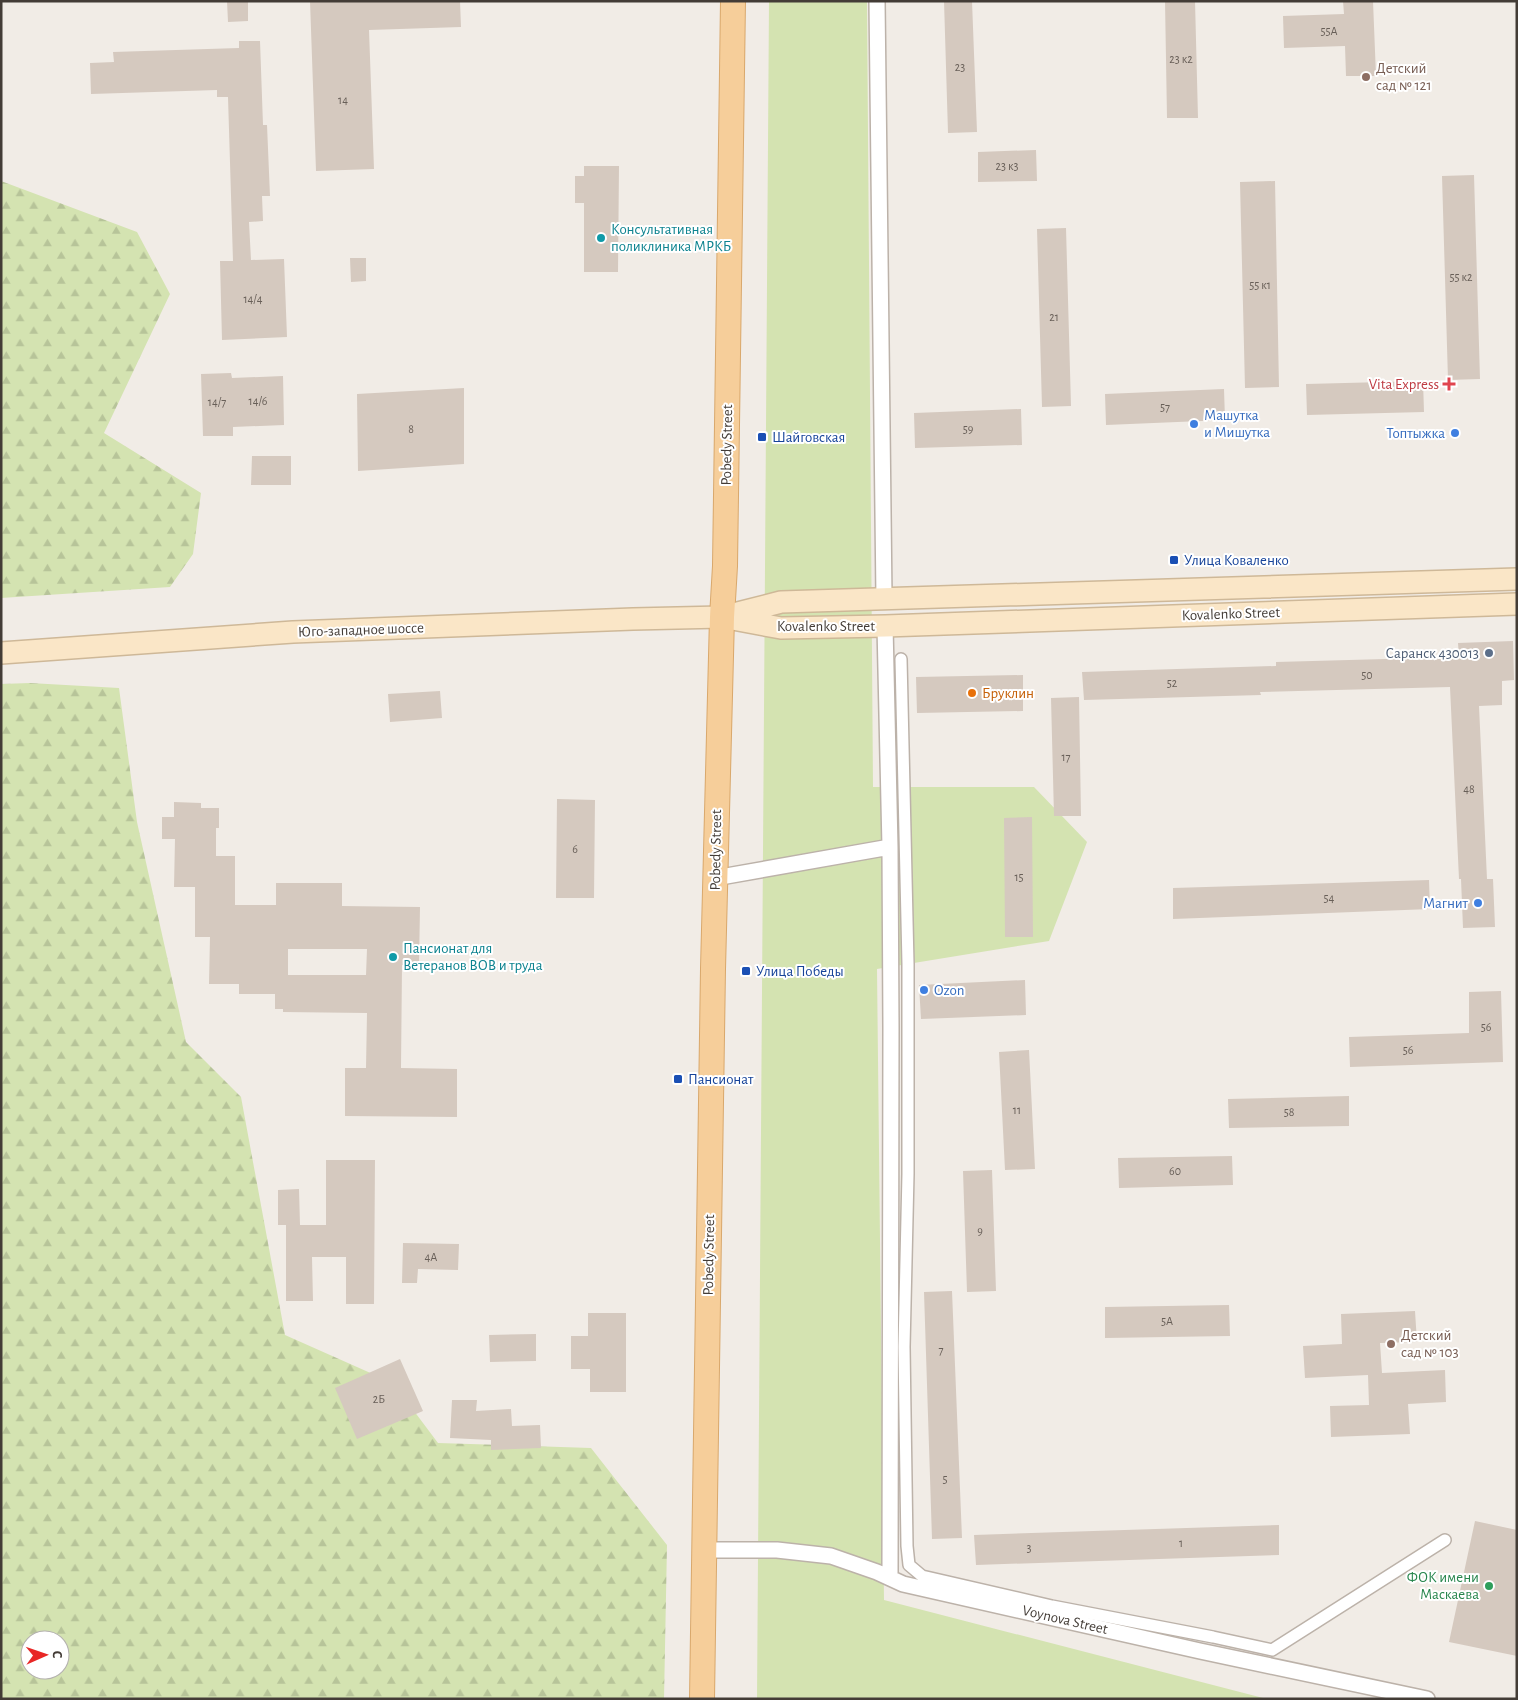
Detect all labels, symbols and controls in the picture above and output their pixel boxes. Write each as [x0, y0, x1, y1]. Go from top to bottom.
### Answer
house number: 55А [1320, 25, 1338, 37]
house number: 23 к2 [1169, 53, 1193, 65]
house number: 23 [955, 61, 965, 73]
place label: Детский сад № 121 [1376, 61, 1432, 93]
marker: Детский сад № 121 [1360, 71, 1372, 83]
house number: 14 [338, 94, 348, 106]
house number: 23 к3 [996, 160, 1018, 172]
place label: Консультативная поликлиника МРКБ [611, 222, 731, 254]
marker: Консультативная поликлиника МРКБ [595, 232, 607, 244]
house number: 55 к2 [1450, 271, 1473, 283]
house number: 55 к1 [1249, 279, 1271, 291]
house number: 14/4 [243, 293, 263, 305]
house number: 21 [1049, 311, 1059, 323]
place label: Vita Express [1369, 377, 1439, 392]
marker: Vita Express [1443, 378, 1455, 390]
house number: 14/6 [249, 395, 268, 407]
house number: 14/7 [208, 396, 226, 408]
house number: 57 [1160, 401, 1170, 413]
street label: Pobedy Street [719, 404, 735, 486]
place label: Машутка и Мишутка [1204, 408, 1270, 440]
marker: Машутка и Мишутка [1188, 418, 1200, 430]
house number: 8 [408, 423, 414, 435]
house number: 59 [963, 423, 974, 435]
place label: Топтыжка [1386, 426, 1445, 441]
marker: Топтыжка [1449, 427, 1461, 439]
place label: Шайговская [772, 430, 845, 445]
marker: Шайговская [756, 431, 768, 443]
place label: Улица Коваленко [1184, 553, 1289, 568]
marker: Улица Коваленко [1168, 554, 1180, 566]
street label: Kovalenko Street [1182, 605, 1281, 623]
street label: Kovalenko Street [777, 619, 875, 634]
street label: Юго-западное шоссе [298, 620, 424, 640]
place label: Саранск 430013 [1386, 646, 1479, 661]
marker: Саранск 430013 [1483, 647, 1495, 659]
house number: 50 [1361, 669, 1373, 681]
house number: 52 [1167, 677, 1178, 689]
place label: Бруклин [982, 686, 1034, 701]
marker: Бруклин [966, 687, 978, 699]
house number: 17 [1061, 751, 1071, 763]
house number: 48 [1463, 783, 1475, 795]
street label: Pobedy Street [708, 809, 724, 891]
house number: 6 [572, 843, 578, 855]
house number: 15 [1014, 871, 1024, 883]
house number: 54 [1324, 892, 1335, 904]
place label: Магнит [1423, 896, 1469, 911]
marker: Магнит [1472, 897, 1484, 909]
place label: Пансионат для Ветеранов ВОВ и труда [403, 941, 543, 973]
marker: Пансионат для Ветеранов ВОВ и труда [387, 951, 399, 963]
place label: Улица Победы [756, 964, 844, 979]
marker: Улица Победы [740, 965, 752, 977]
place label: Ozon [934, 983, 964, 998]
marker: Ozon [918, 984, 930, 996]
house number: 56 [1481, 1021, 1492, 1033]
house number: 56 [1403, 1044, 1414, 1056]
place label: Пансионат [688, 1072, 754, 1087]
marker: Пансионат [672, 1073, 684, 1085]
house number: 11 [1013, 1104, 1021, 1116]
house number: 58 [1284, 1106, 1295, 1118]
house number: 60 [1169, 1165, 1181, 1177]
street label: Pobedy Street [701, 1214, 717, 1296]
house number: 9 [977, 1225, 983, 1237]
house number: 4А [425, 1251, 437, 1263]
house number: 5А [1161, 1315, 1173, 1327]
place label: Детский сад № 103 [1401, 1328, 1459, 1360]
marker: Детский сад № 103 [1385, 1338, 1397, 1350]
house number: 7 [938, 1344, 944, 1356]
house number: 2Б [373, 1393, 385, 1405]
house number: 5 [942, 1473, 948, 1485]
house number: 1 [1179, 1537, 1183, 1549]
house number: 3 [1027, 1542, 1032, 1554]
place label: ФОК имени Маскаева [1407, 1570, 1479, 1602]
marker: ФОК имени Маскаева [1483, 1580, 1495, 1592]
street label: Voynova Street [1021, 1603, 1109, 1637]
north arrow [20, 1630, 70, 1680]
text: С [50, 1650, 64, 1659]

